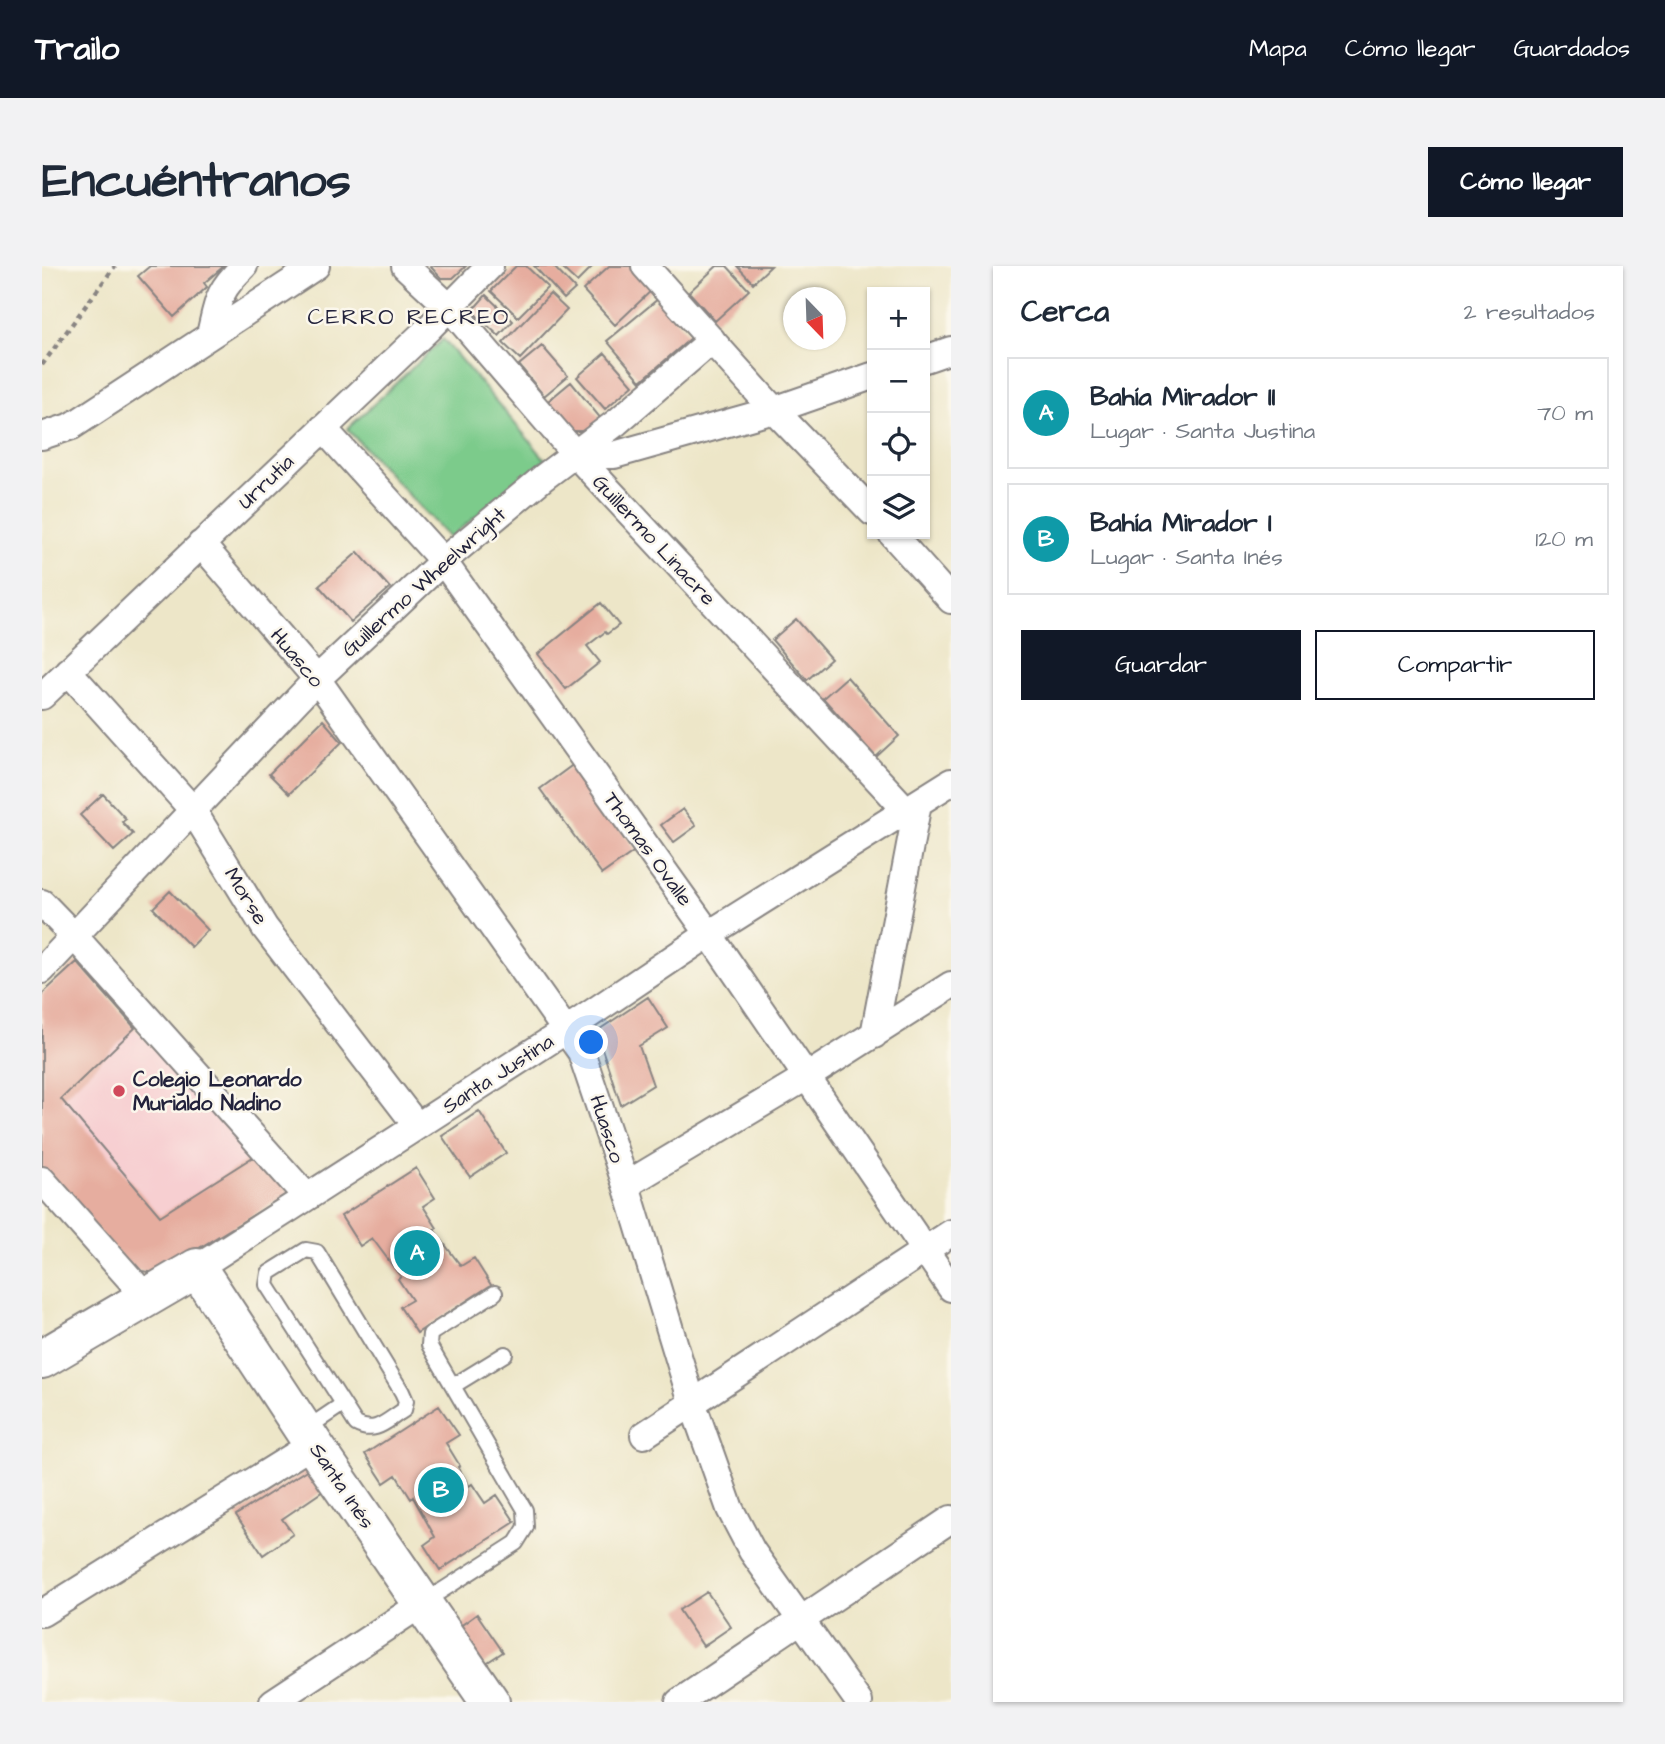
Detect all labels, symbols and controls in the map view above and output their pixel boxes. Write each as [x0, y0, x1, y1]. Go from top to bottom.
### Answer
text: Trailo [35, 26, 119, 72]
text: Mapa [1249, 32, 1307, 66]
text: Cómo llegar [1345, 32, 1475, 66]
text: Guardados [1513, 32, 1630, 66]
button: Cómo llegar [1428, 147, 1623, 217]
text: Encuéntranos [42, 148, 351, 216]
north arrow [783, 287, 846, 350]
map controls [867, 287, 930, 539]
button: + [867, 287, 930, 350]
text: Cerca [1021, 291, 1109, 333]
text: 2 resultados [1463, 296, 1595, 328]
district label: CERRO RECREO [307, 301, 511, 333]
button: − [867, 350, 930, 413]
text: Bahía Mirador II [1090, 379, 1276, 415]
text: A [1039, 397, 1053, 429]
text: 70 m [1537, 397, 1593, 429]
button: locate [867, 413, 930, 476]
text: Lugar · Santa Justina [1090, 415, 1315, 447]
street label: Urrutia [231, 448, 301, 516]
street label: Guillermo Linacre [586, 468, 722, 612]
button: layers [867, 476, 930, 539]
street label: Guillermo Wheelwright [335, 500, 514, 665]
text: Bahía Mirador I [1090, 505, 1272, 541]
text: B [1038, 523, 1054, 555]
text: 120 m [1535, 523, 1593, 555]
text: Lugar · Santa Inés [1090, 541, 1283, 573]
street label: Huasco [263, 622, 331, 694]
button: Guardar [1021, 630, 1301, 700]
button: Compartir [1315, 630, 1595, 700]
street label: Thomas Ovalle [597, 786, 699, 912]
street label: Morse [217, 862, 275, 930]
your location [574, 1025, 608, 1059]
street label: Santa Justina [437, 1027, 560, 1121]
place label: Colegio Leonardo Murialdo Nadino [133, 1065, 302, 1118]
marker: Colegio Leonardo Murialdo Nadino [111, 1083, 127, 1099]
street label: Huasco [582, 1091, 632, 1167]
pin: A [394, 1227, 440, 1279]
street label: Santa Inés [303, 1437, 381, 1535]
pin: B [418, 1464, 464, 1516]

